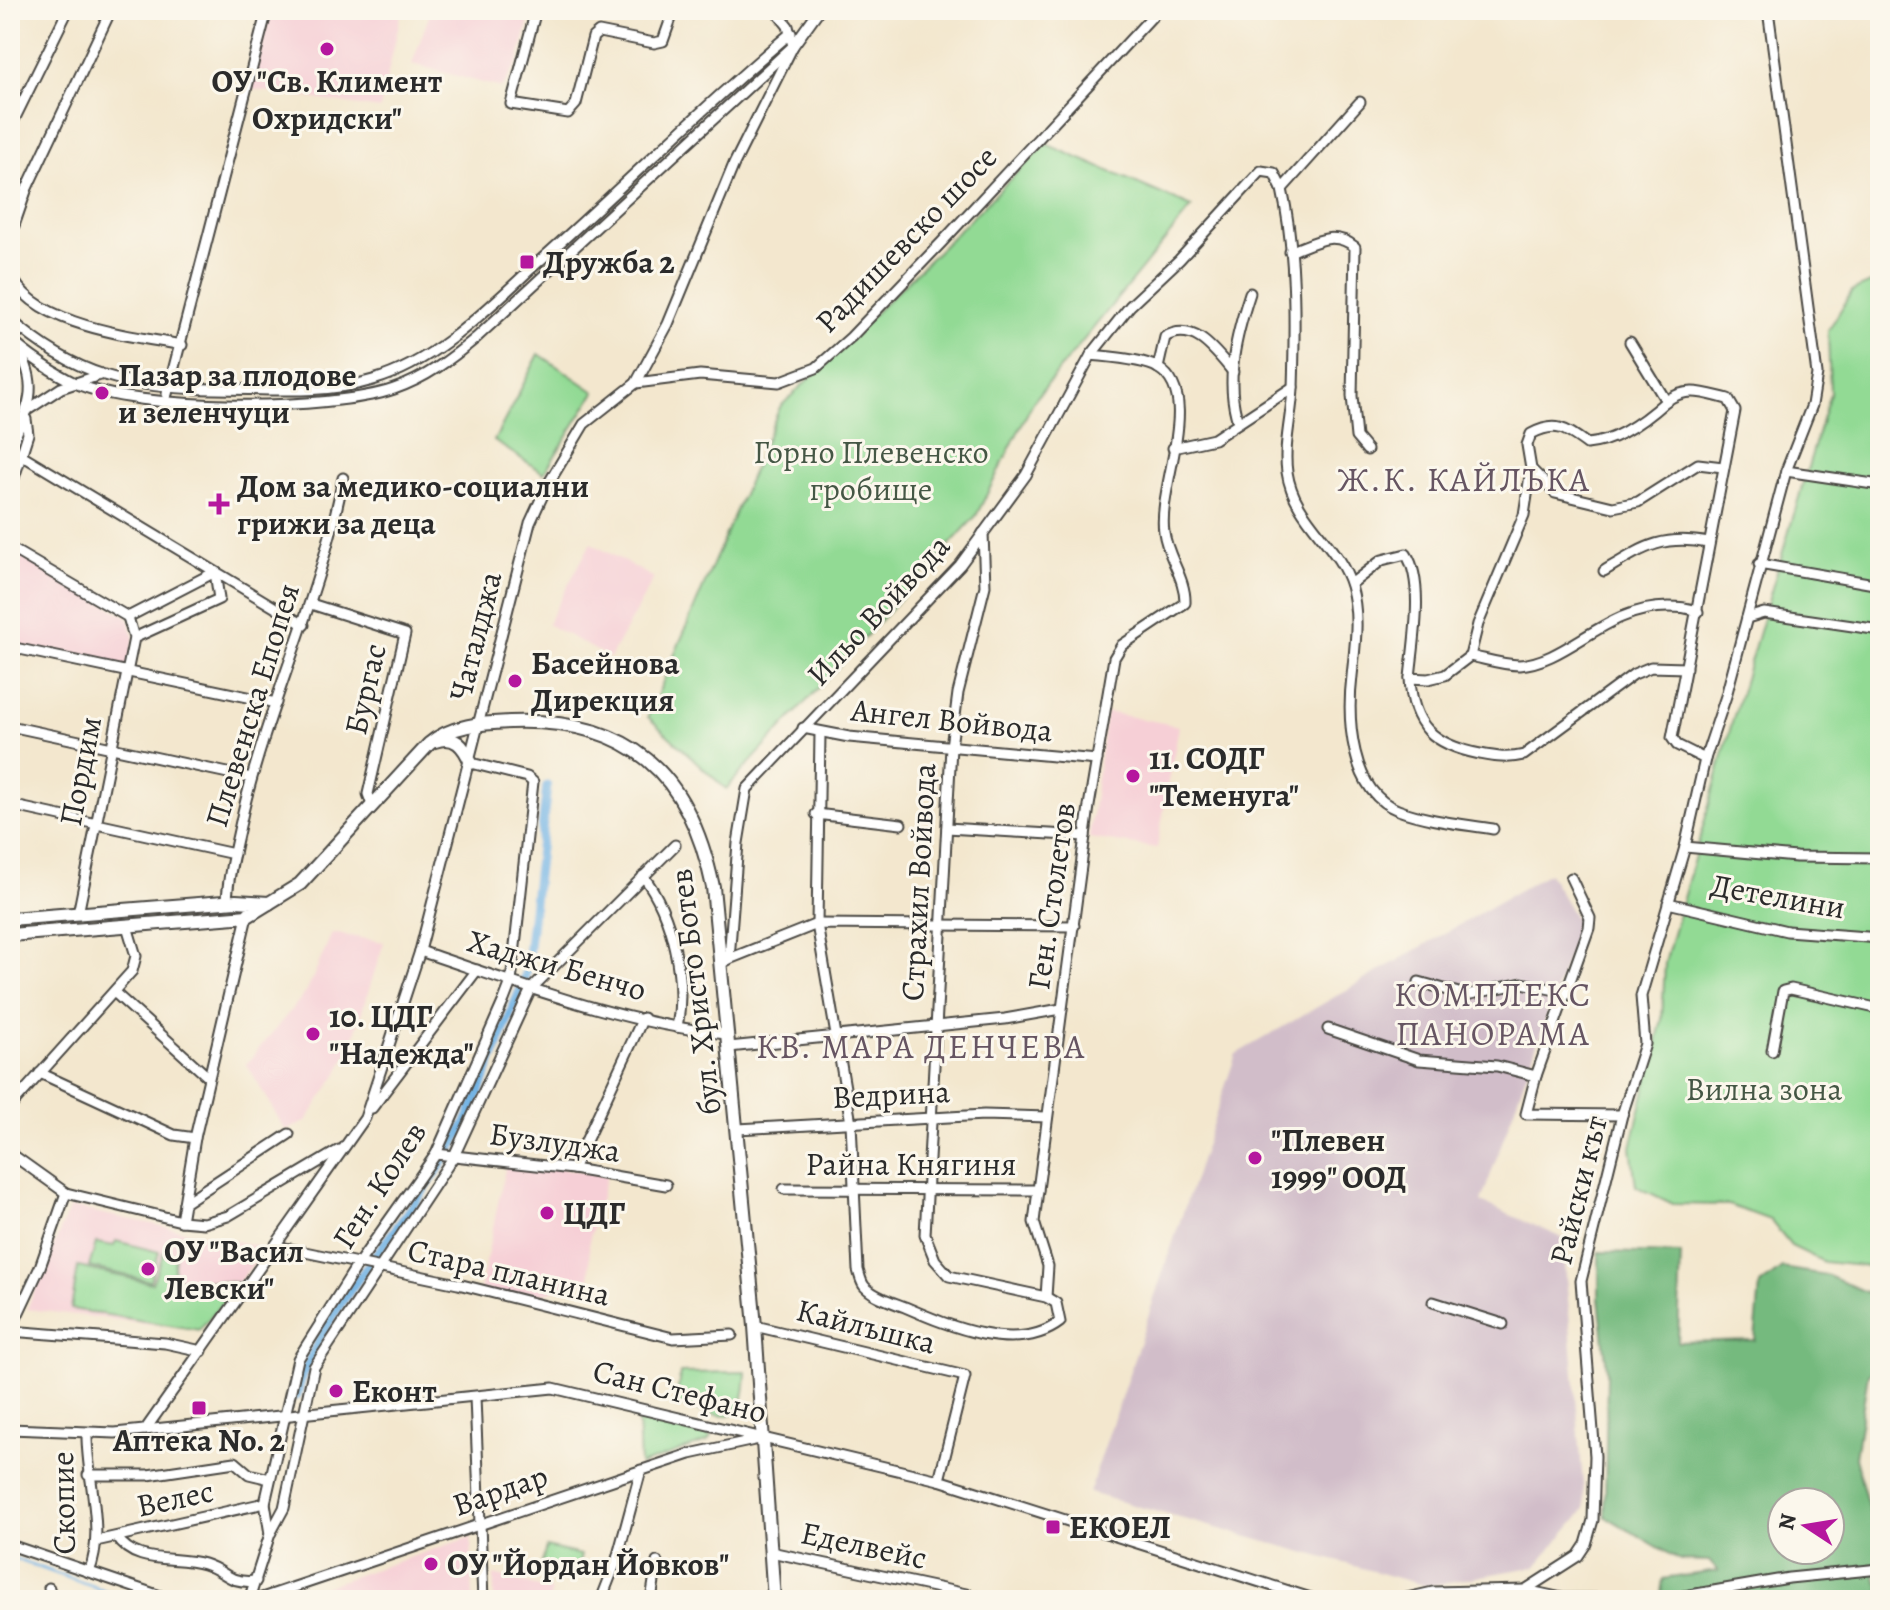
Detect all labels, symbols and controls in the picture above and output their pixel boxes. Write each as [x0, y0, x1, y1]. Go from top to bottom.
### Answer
marker: ОУ "Св. Климент Охридски" [318, 40, 336, 58]
place label: ОУ "Св. Климент Охридски" [212, 59, 443, 140]
street label: Радишевско шосе [805, 136, 1007, 342]
place label: Дружба 2 [543, 240, 675, 284]
marker: Дружба 2 [518, 253, 536, 271]
place label: Пазар за плодове и зеленчуци [118, 353, 357, 434]
marker: Пазар за плодове и зеленчуци [93, 384, 111, 402]
park label: Горно Плевенско гробище [753, 430, 989, 511]
district label: Ж.К. КАЙЛЪКА [1337, 456, 1591, 503]
place label: Дом за медико-социални грижи за деца [237, 464, 589, 545]
marker: Дом за медико-социални грижи за деца [208, 493, 230, 515]
street label: Ильо Войвода [796, 525, 960, 695]
street label: Чаталджа [438, 566, 512, 705]
street label: Плевенска Епопея [194, 578, 310, 832]
street label: Бургас [333, 639, 397, 739]
place label: Басейнова Дирекция [531, 641, 680, 722]
marker: Басейнова Дирекция [506, 672, 524, 690]
street label: Ангел Войвода [848, 687, 1055, 752]
street label: Пордим [48, 712, 112, 830]
place label: 11. СОДГ "Теменуга" [1149, 736, 1299, 817]
street label: Страхил Войвода [890, 762, 946, 1002]
marker: 11. СОДГ "Теменуга" [1124, 767, 1142, 785]
street label: Ген. Столетов [1016, 799, 1086, 993]
street label: Детелини [1707, 863, 1849, 929]
street label: бул. Христо Ботев [658, 866, 732, 1118]
street label: Хаджи Бенчо [462, 918, 652, 1012]
district label: КОМПЛЕКС ПАНОРАМА [1394, 971, 1592, 1057]
place label: 10. ЦДГ "Надежда" [329, 994, 474, 1075]
district label: КВ. МАРА ДЕНЧЕВА [756, 1023, 1086, 1070]
marker: 10. ЦДГ "Надежда" [304, 1025, 322, 1043]
park label: Вилна зона [1686, 1067, 1842, 1111]
street label: Ведрина [831, 1069, 951, 1119]
street label: Бузлуджа [487, 1111, 623, 1173]
street label: Райски кът [1538, 1111, 1618, 1269]
street label: Ген. Колев [321, 1113, 437, 1257]
place label: "Плевен 1999" ООД [1271, 1118, 1406, 1199]
street label: Райна Княгиня [806, 1142, 1016, 1186]
marker: "Плевен 1999" ООД [1246, 1149, 1264, 1167]
place label: ЦДГ [563, 1191, 625, 1235]
marker: ЦДГ [538, 1204, 556, 1222]
street label: Стара планина [403, 1227, 615, 1317]
place label: ОУ "Васил Левски" [164, 1229, 304, 1310]
marker: ОУ "Васил Левски" [139, 1260, 157, 1278]
street label: Кайлъшка [792, 1287, 941, 1365]
street label: Сан Стефано [589, 1348, 771, 1434]
place label: Еконт [352, 1369, 437, 1413]
marker: Еконт [327, 1382, 345, 1400]
marker: Аптека No. 2 [190, 1399, 208, 1417]
place label: Аптека No. 2 [112, 1418, 285, 1462]
street label: Скопие [40, 1451, 86, 1555]
street label: Вардар [447, 1453, 553, 1527]
street label: Велес [132, 1468, 218, 1528]
north arrow [1766, 1486, 1846, 1566]
place label: ЕКОЕЛ [1069, 1505, 1171, 1549]
street label: Еделвейс [797, 1510, 931, 1580]
text: N [1771, 1511, 1804, 1533]
marker: ЕКОЕЛ [1044, 1518, 1062, 1536]
place label: ОУ "Йордан Йовков" [447, 1542, 729, 1586]
marker: ОУ "Йордан Йовков" [422, 1555, 440, 1573]

